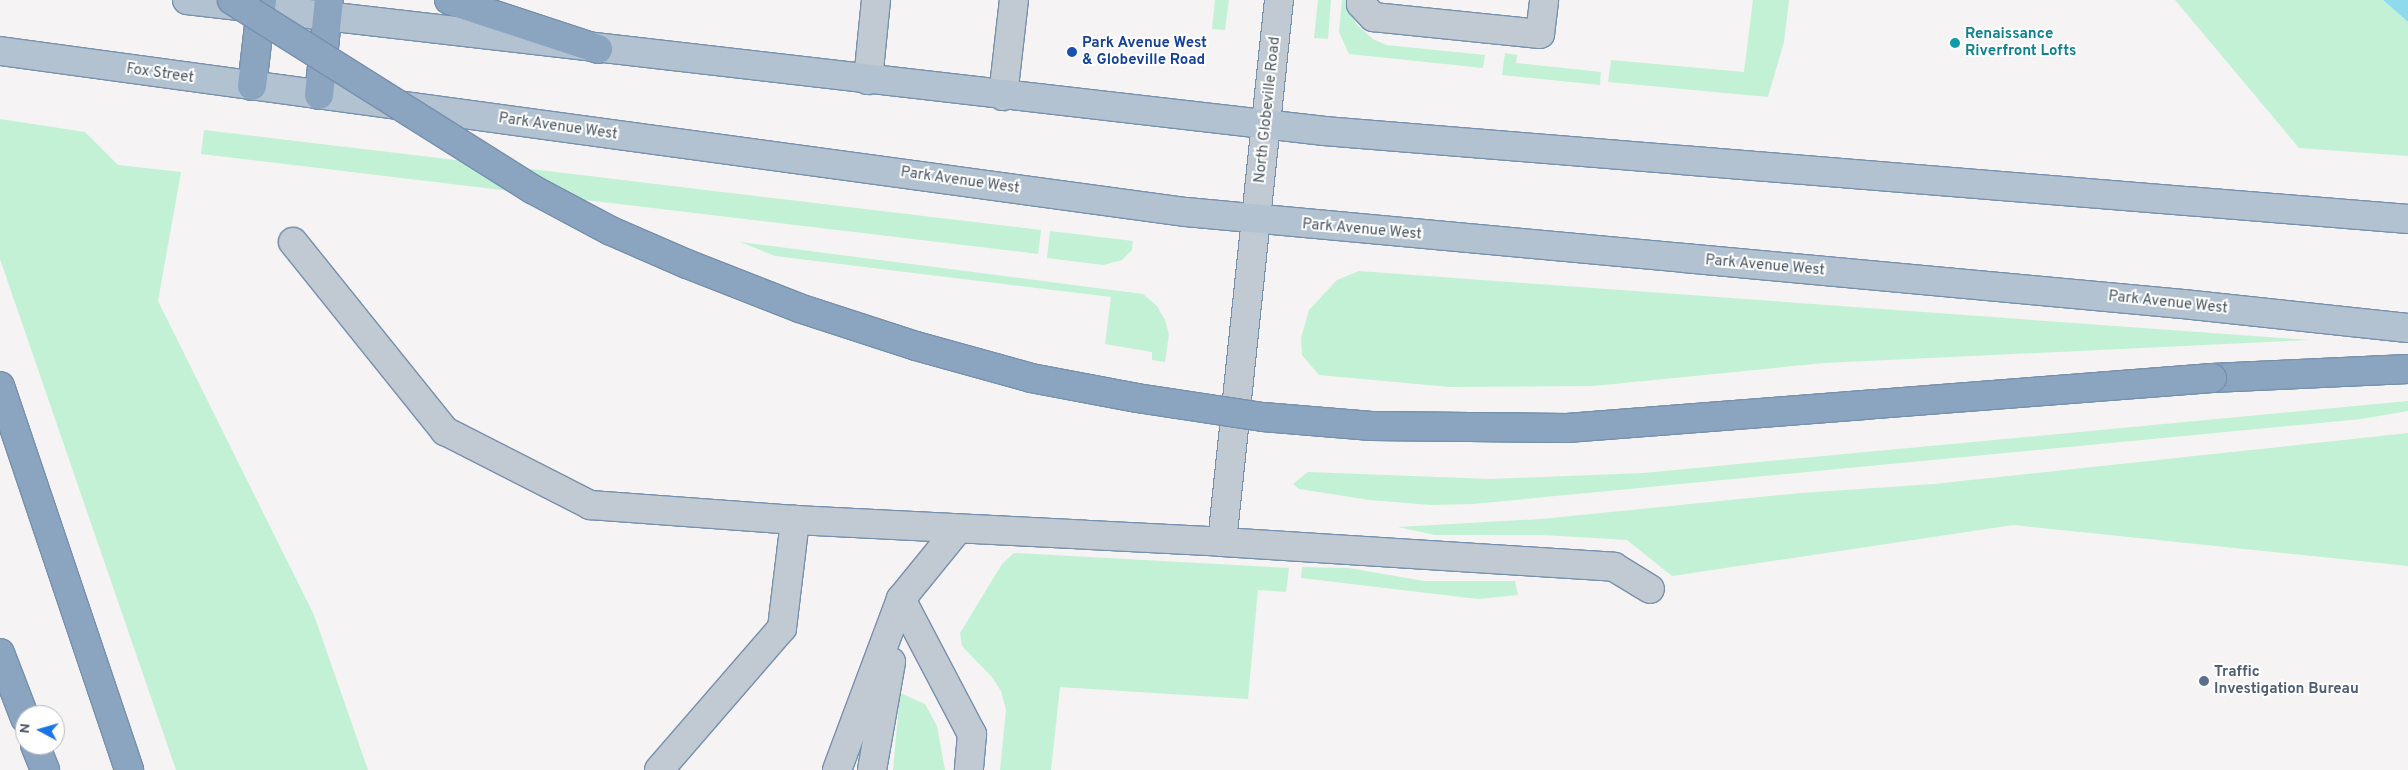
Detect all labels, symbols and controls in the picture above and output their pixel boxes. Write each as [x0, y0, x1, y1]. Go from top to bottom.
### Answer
place label: Renaissance Riverfront Lofts [1965, 25, 2076, 60]
place label: Park Avenue West & Globeville Road [1082, 34, 1208, 69]
street label: North Globeville Road [1251, 36, 1285, 184]
marker: Renaissance Riverfront Lofts [1949, 37, 1961, 49]
marker: Park Avenue West & Globeville Road [1066, 46, 1078, 58]
street label: Fox Street [125, 60, 195, 88]
street label: Park Avenue West [497, 110, 619, 144]
street label: Park Avenue West [899, 164, 1021, 198]
street label: Park Avenue West [1301, 216, 1423, 244]
street label: Park Avenue West [1704, 252, 1826, 280]
street label: Park Avenue West [2107, 288, 2229, 318]
place label: Traffic Investigation Bureau [2214, 663, 2359, 698]
marker: Traffic Investigation Bureau [2198, 675, 2210, 687]
north arrow [15, 705, 65, 755]
text: N [17, 723, 35, 734]

